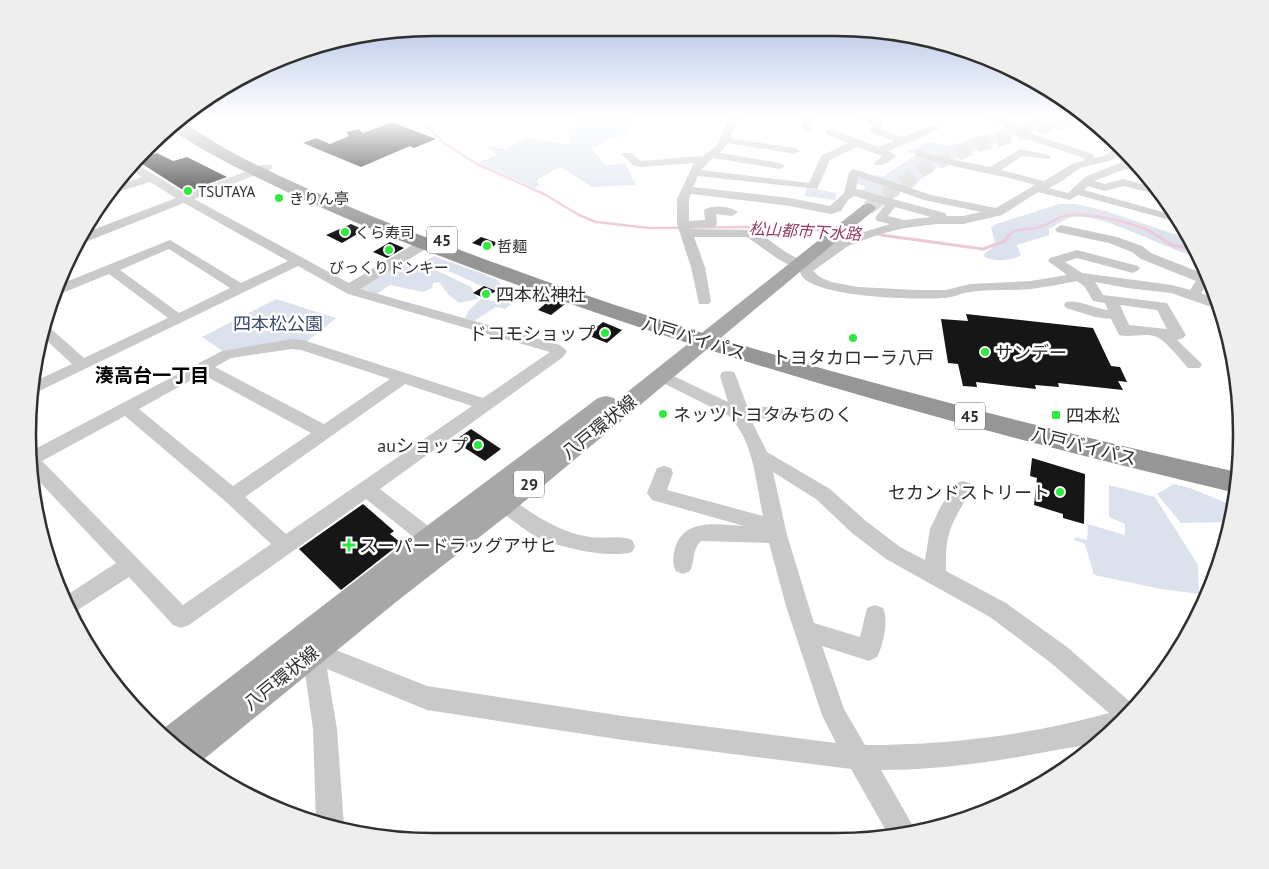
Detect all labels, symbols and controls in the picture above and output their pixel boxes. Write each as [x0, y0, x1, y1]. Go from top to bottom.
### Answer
place label: TSUTAYA [198, 182, 255, 201]
marker: TSUTAYA [182, 185, 194, 197]
place label: きりん亭 [289, 189, 349, 208]
marker: きりん亭 [273, 192, 285, 204]
water label: 松山都市下水路 [749, 218, 863, 244]
place label: くら寿司 [355, 223, 415, 242]
marker: くら寿司 [339, 226, 351, 238]
road number: 45 [427, 226, 457, 254]
place label: 哲麺 [497, 237, 527, 256]
marker: 哲麺 [481, 240, 493, 252]
marker: びっくりドンキー [383, 244, 395, 256]
place label: びっくりドンキー [329, 258, 449, 277]
place label: 四本松神社 [496, 283, 586, 306]
marker: 四本松神社 [480, 288, 492, 300]
street label: 八戸バイパス [639, 311, 749, 365]
park label: 四本松公園 [233, 312, 323, 335]
place label: ドコモショップ [469, 322, 595, 345]
marker: ドコモショップ [599, 327, 611, 339]
marker: トヨタカローラ八戸 [847, 332, 859, 344]
place label: サンデー [995, 341, 1067, 364]
place label: トヨタカローラ八戸 [772, 346, 934, 369]
marker: サンデー [979, 346, 991, 358]
district label: 湊高台一丁目 [95, 363, 209, 387]
street label: 八戸環状線 [557, 390, 641, 464]
road number: 45 [955, 402, 985, 430]
place label: ネッツトヨタみちのく [673, 403, 853, 426]
place label: 四本松 [1066, 404, 1120, 427]
marker: ネッツトヨタみちのく [657, 408, 669, 420]
marker: 四本松 [1050, 409, 1062, 421]
street label: 八戸バイパス [1029, 422, 1139, 470]
place label: auショップ [377, 434, 468, 457]
marker: auショップ [472, 439, 484, 451]
road number: 29 [514, 470, 544, 498]
place label: セカンドストリート [888, 481, 1050, 504]
marker: セカンドストリート [1054, 486, 1066, 498]
place label: スーパードラッグアサヒ [359, 534, 557, 557]
marker: スーパードラッグアサヒ [343, 539, 355, 551]
street label: 八戸環状線 [239, 641, 323, 715]

